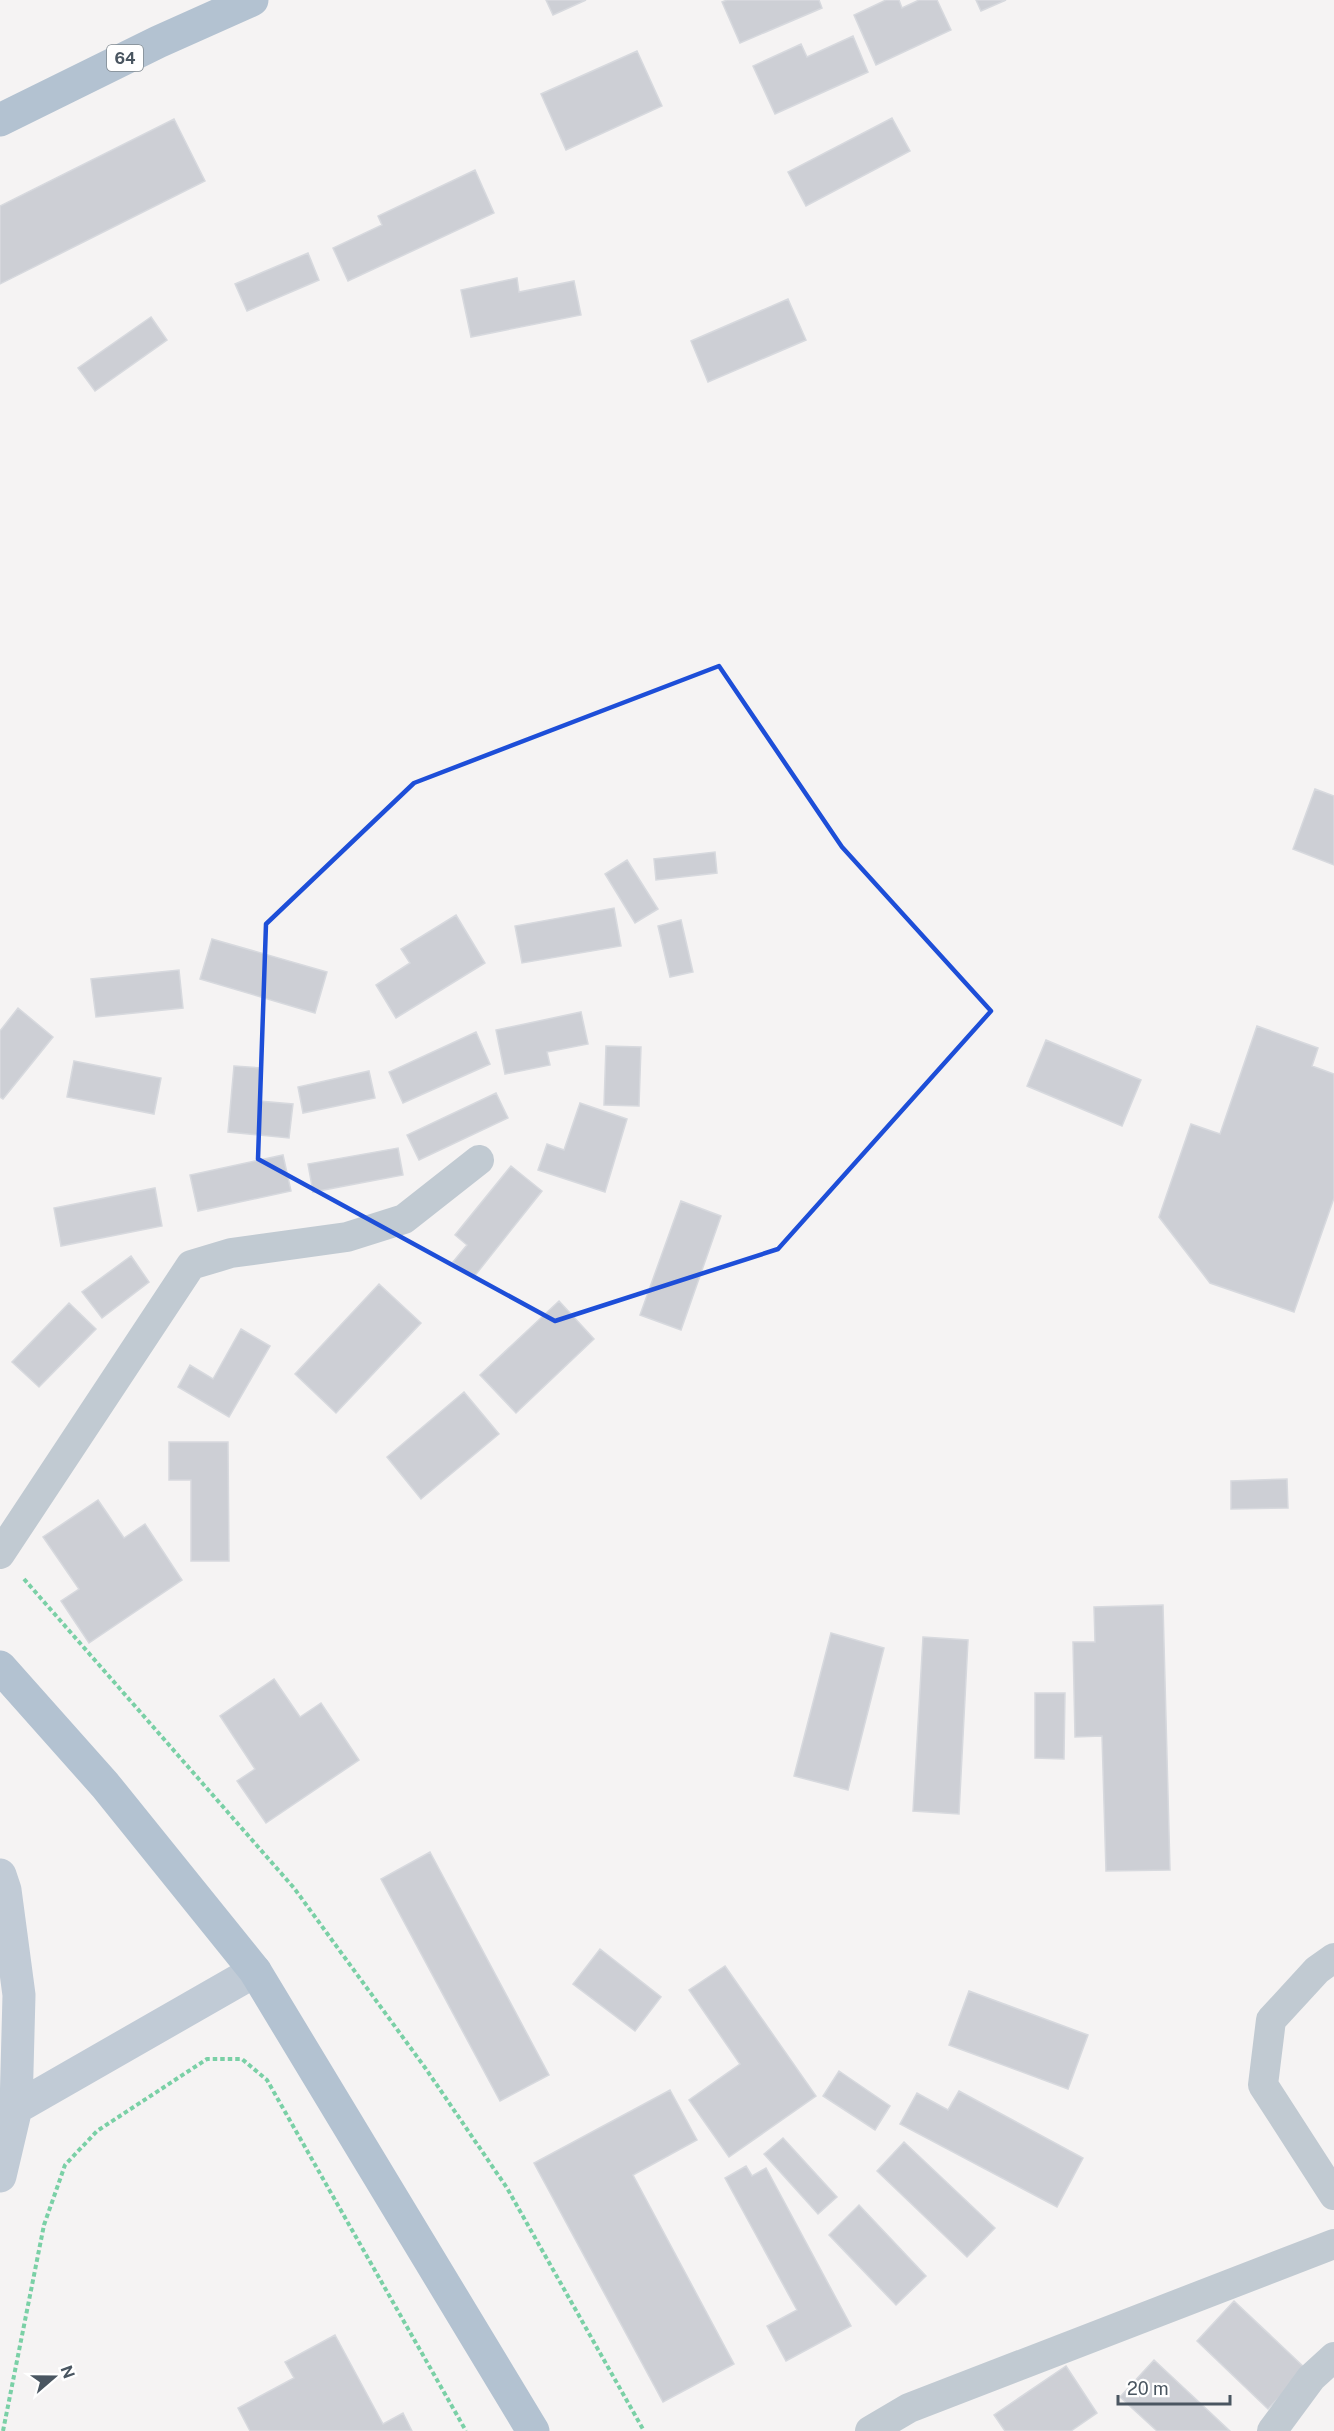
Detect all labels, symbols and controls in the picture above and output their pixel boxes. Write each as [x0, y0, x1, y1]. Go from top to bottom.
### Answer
road number: 64 [107, 45, 143, 71]
north arrow [24, 2347, 84, 2407]
text: N [57, 2363, 79, 2381]
scale bar [1118, 2368, 1230, 2406]
text: 20 m [1127, 2378, 1169, 2399]

